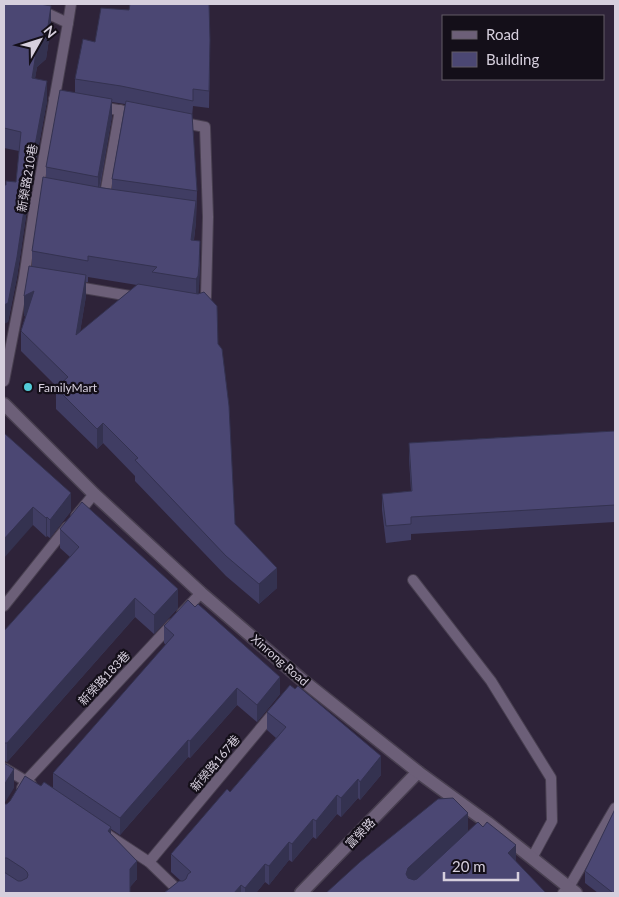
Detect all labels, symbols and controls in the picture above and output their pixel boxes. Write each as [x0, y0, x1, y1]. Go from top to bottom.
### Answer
north arrow [15, 15, 65, 65]
legend [442, 15, 604, 80]
text: N [40, 22, 60, 41]
text: Road [486, 25, 519, 43]
text: Building [486, 50, 539, 68]
street label: 新榮路210巷 [14, 143, 40, 213]
place label: FamilyMart [38, 380, 98, 395]
marker: FamilyMart [22, 381, 34, 393]
street label: Xinrong Road [248, 631, 312, 689]
street label: 新榮路183巷 [75, 648, 133, 708]
street label: 新榮路167巷 [187, 732, 243, 794]
street label: 富榮路 [342, 815, 378, 851]
scale bar [444, 850, 518, 882]
text: 20 m [452, 857, 486, 875]

